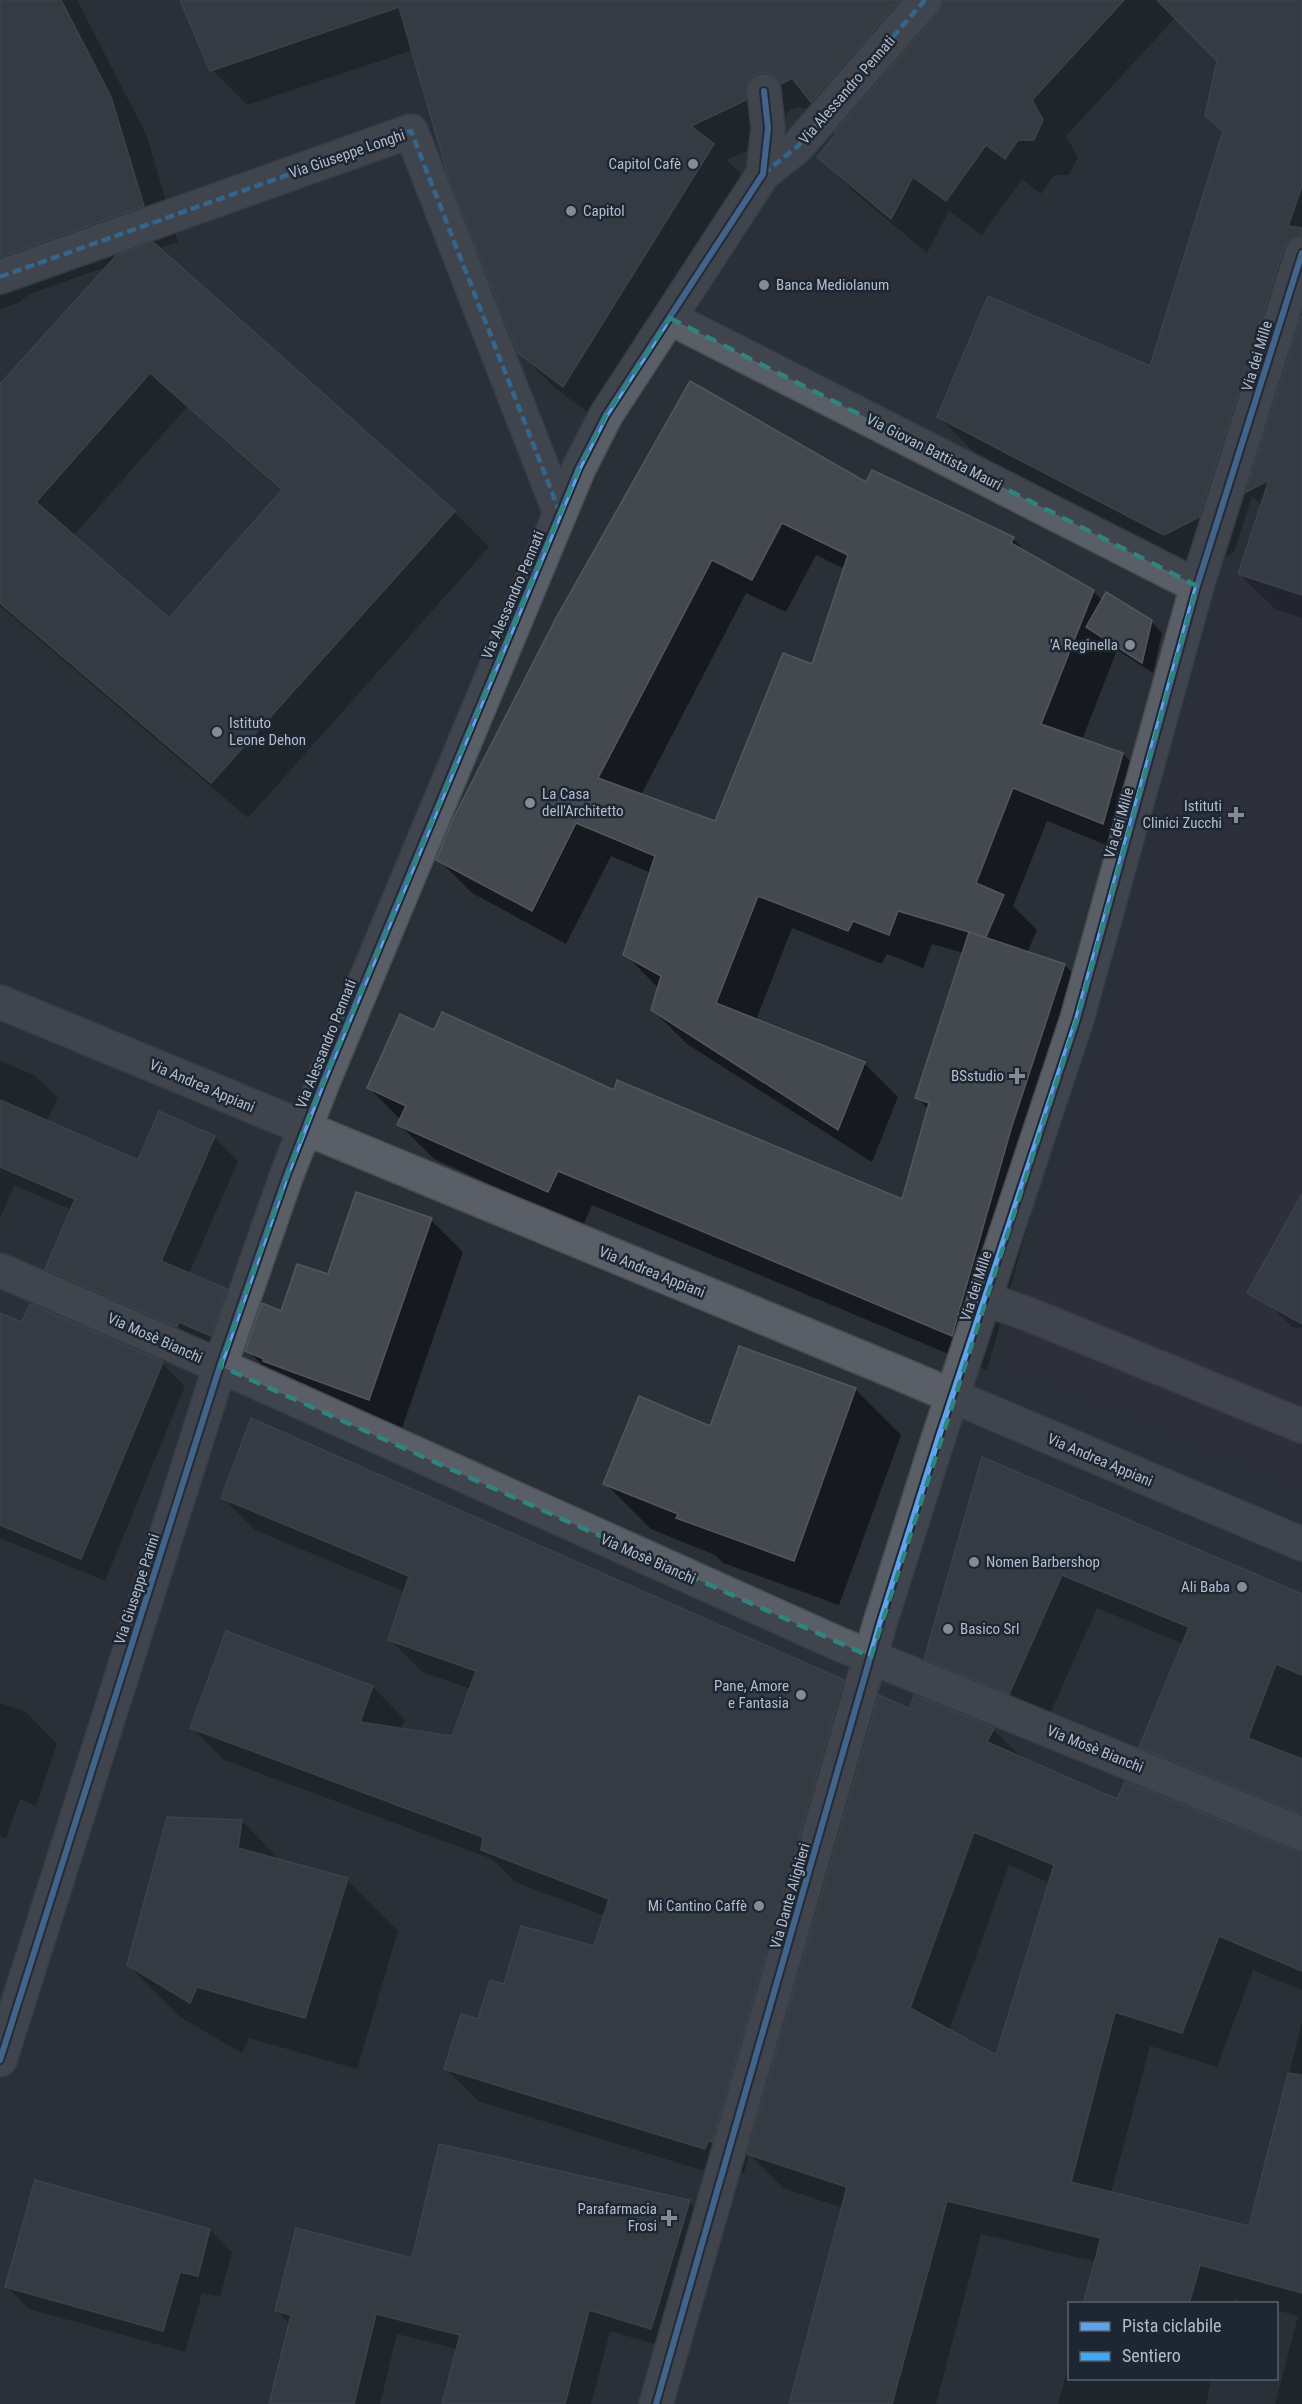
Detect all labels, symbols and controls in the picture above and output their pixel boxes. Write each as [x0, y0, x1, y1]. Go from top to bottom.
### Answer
street label: Via Alessandro Pennati [795, 32, 899, 148]
street label: Via Giuseppe Longhi [287, 126, 407, 182]
place label: Capitol Cafè [608, 155, 681, 173]
marker: Capitol Cafè [686, 157, 700, 171]
place label: Capitol [583, 202, 625, 220]
marker: Capitol [564, 204, 578, 218]
place label: Banca Mediolanum [776, 276, 889, 294]
marker: Banca Mediolanum [757, 278, 771, 292]
street label: Via dei Mille [1238, 319, 1276, 393]
street label: Via Giovan Battista Mauri [863, 410, 1005, 494]
street label: Via Alessandro Pennati [478, 528, 548, 662]
place label: 'A Reginella [1050, 636, 1118, 654]
marker: 'A Reginella [1123, 638, 1137, 652]
place label: Istituto Leone Dehon [229, 714, 306, 749]
marker: Istituto Leone Dehon [210, 725, 224, 739]
place label: La Casa dell'Architetto [542, 785, 624, 820]
street label: Via dei Mille [1100, 786, 1138, 860]
marker: La Casa dell'Architetto [523, 796, 537, 810]
place label: Istituti Clinici Zucchi [1143, 797, 1222, 832]
marker: Istituti Clinici Zucchi [1227, 806, 1245, 824]
street label: Via Alessandro Pennati [292, 977, 360, 1111]
street label: Via Andrea Appiani [147, 1056, 257, 1116]
place label: BSstudio [951, 1067, 1004, 1085]
marker: BSstudio [1008, 1067, 1026, 1085]
street label: Via Andrea Appiani [596, 1243, 708, 1301]
street label: Via dei Mille [956, 1249, 996, 1323]
street label: Via Mosè Bianchi [105, 1309, 205, 1367]
street label: Via Andrea Appiani [1045, 1430, 1155, 1490]
street label: Via Mosè Bianchi [598, 1530, 698, 1588]
street label: Via Giuseppe Parini [111, 1531, 163, 1647]
place label: Nomen Barbershop [986, 1553, 1100, 1571]
marker: Nomen Barbershop [967, 1555, 981, 1569]
place label: Ali Baba [1181, 1578, 1230, 1596]
marker: Ali Baba [1235, 1580, 1249, 1594]
place label: Basico Srl [960, 1620, 1019, 1638]
marker: Basico Srl [941, 1622, 955, 1636]
place label: Pane, Amore e Fantasia [714, 1677, 789, 1712]
marker: Pane, Amore e Fantasia [794, 1688, 808, 1702]
street label: Via Mosè Bianchi [1044, 1721, 1146, 1777]
street label: Via Dante Alighieri [766, 1841, 814, 1951]
place label: Mi Cantino Caffè [648, 1897, 747, 1915]
marker: Mi Cantino Caffè [752, 1899, 766, 1913]
place label: Parafarmacia Frosi [578, 2200, 657, 2235]
marker: Parafarmacia Frosi [662, 2211, 676, 2225]
legend [1068, 2302, 1278, 2380]
text: Pista ciclabile [1122, 2315, 1221, 2336]
text: Sentiero [1122, 2345, 1181, 2366]

